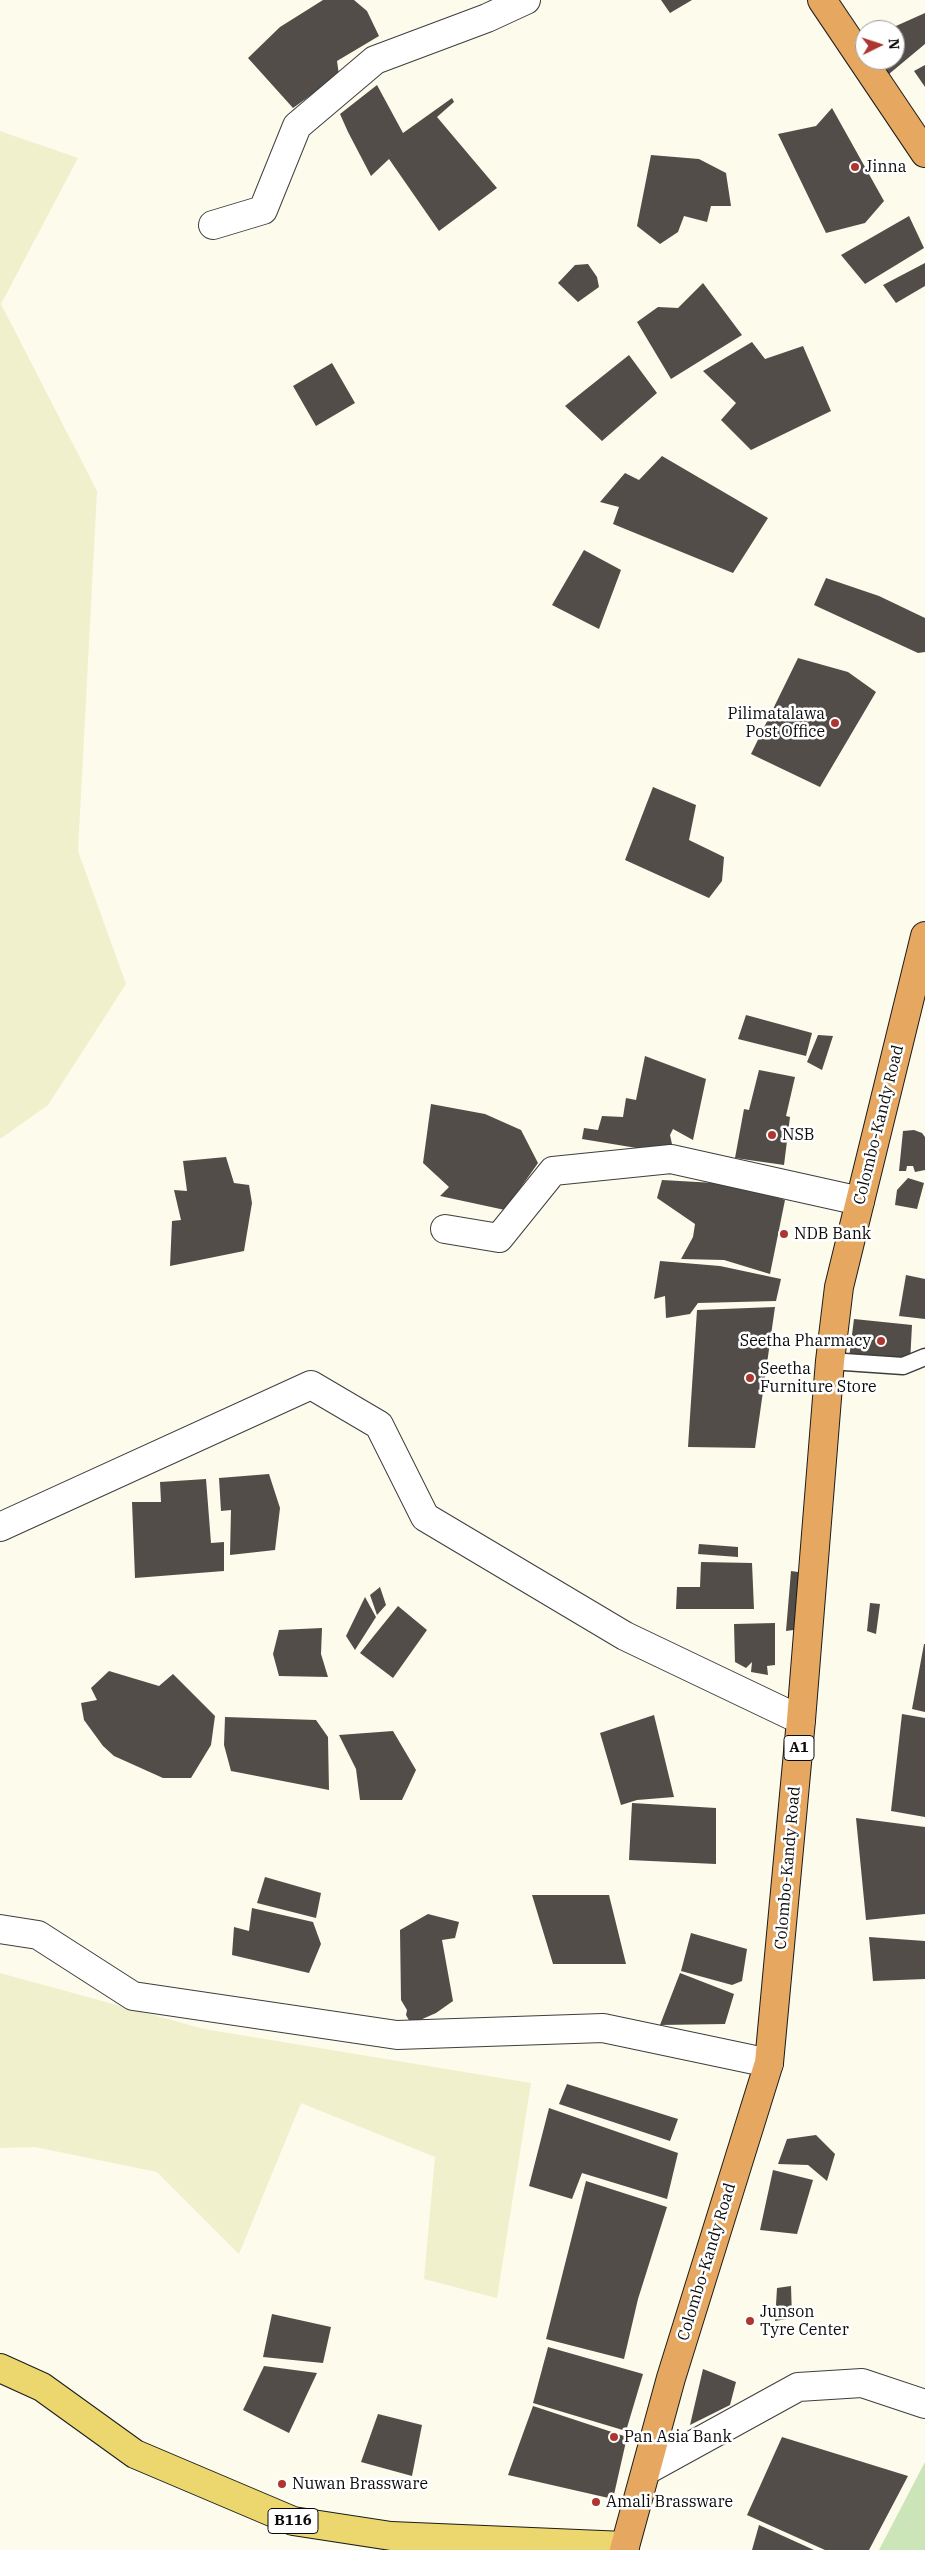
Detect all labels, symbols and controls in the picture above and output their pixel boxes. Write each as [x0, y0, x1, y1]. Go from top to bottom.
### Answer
north arrow [855, 20, 905, 70]
text: N [885, 38, 903, 50]
place label: Jinna [865, 157, 907, 177]
marker: Jinna [849, 161, 861, 173]
place label: Pilimatalawa Post Office [727, 704, 825, 742]
marker: Pilimatalawa Post Office [829, 717, 841, 729]
street label: Colombo-Kandy Road [850, 1043, 908, 1207]
place label: NSB [782, 1125, 815, 1145]
marker: NSB [766, 1129, 778, 1141]
place label: NDB Bank [794, 1224, 871, 1244]
marker: NDB Bank [778, 1228, 790, 1240]
place label: Seetha Pharmacy [740, 1331, 871, 1351]
marker: Seetha Pharmacy [875, 1335, 887, 1347]
place label: Seetha Furniture Store [760, 1359, 877, 1397]
marker: Seetha Furniture Store [744, 1372, 756, 1384]
road number: A1 [784, 1736, 814, 1760]
street label: Colombo-Kandy Road [771, 1786, 805, 1950]
street label: Colombo-Kandy Road [674, 2181, 740, 2343]
place label: Junson Tyre Center [760, 2302, 849, 2340]
marker: Junson Tyre Center [744, 2315, 756, 2327]
place label: Pan Asia Bank [624, 2427, 732, 2447]
marker: Pan Asia Bank [608, 2431, 620, 2443]
place label: Nuwan Brassware [292, 2474, 428, 2494]
marker: Nuwan Brassware [276, 2478, 288, 2490]
place label: Amali Brassware [606, 2492, 733, 2512]
marker: Amali Brassware [590, 2496, 602, 2508]
road number: B116 [268, 2508, 318, 2534]

